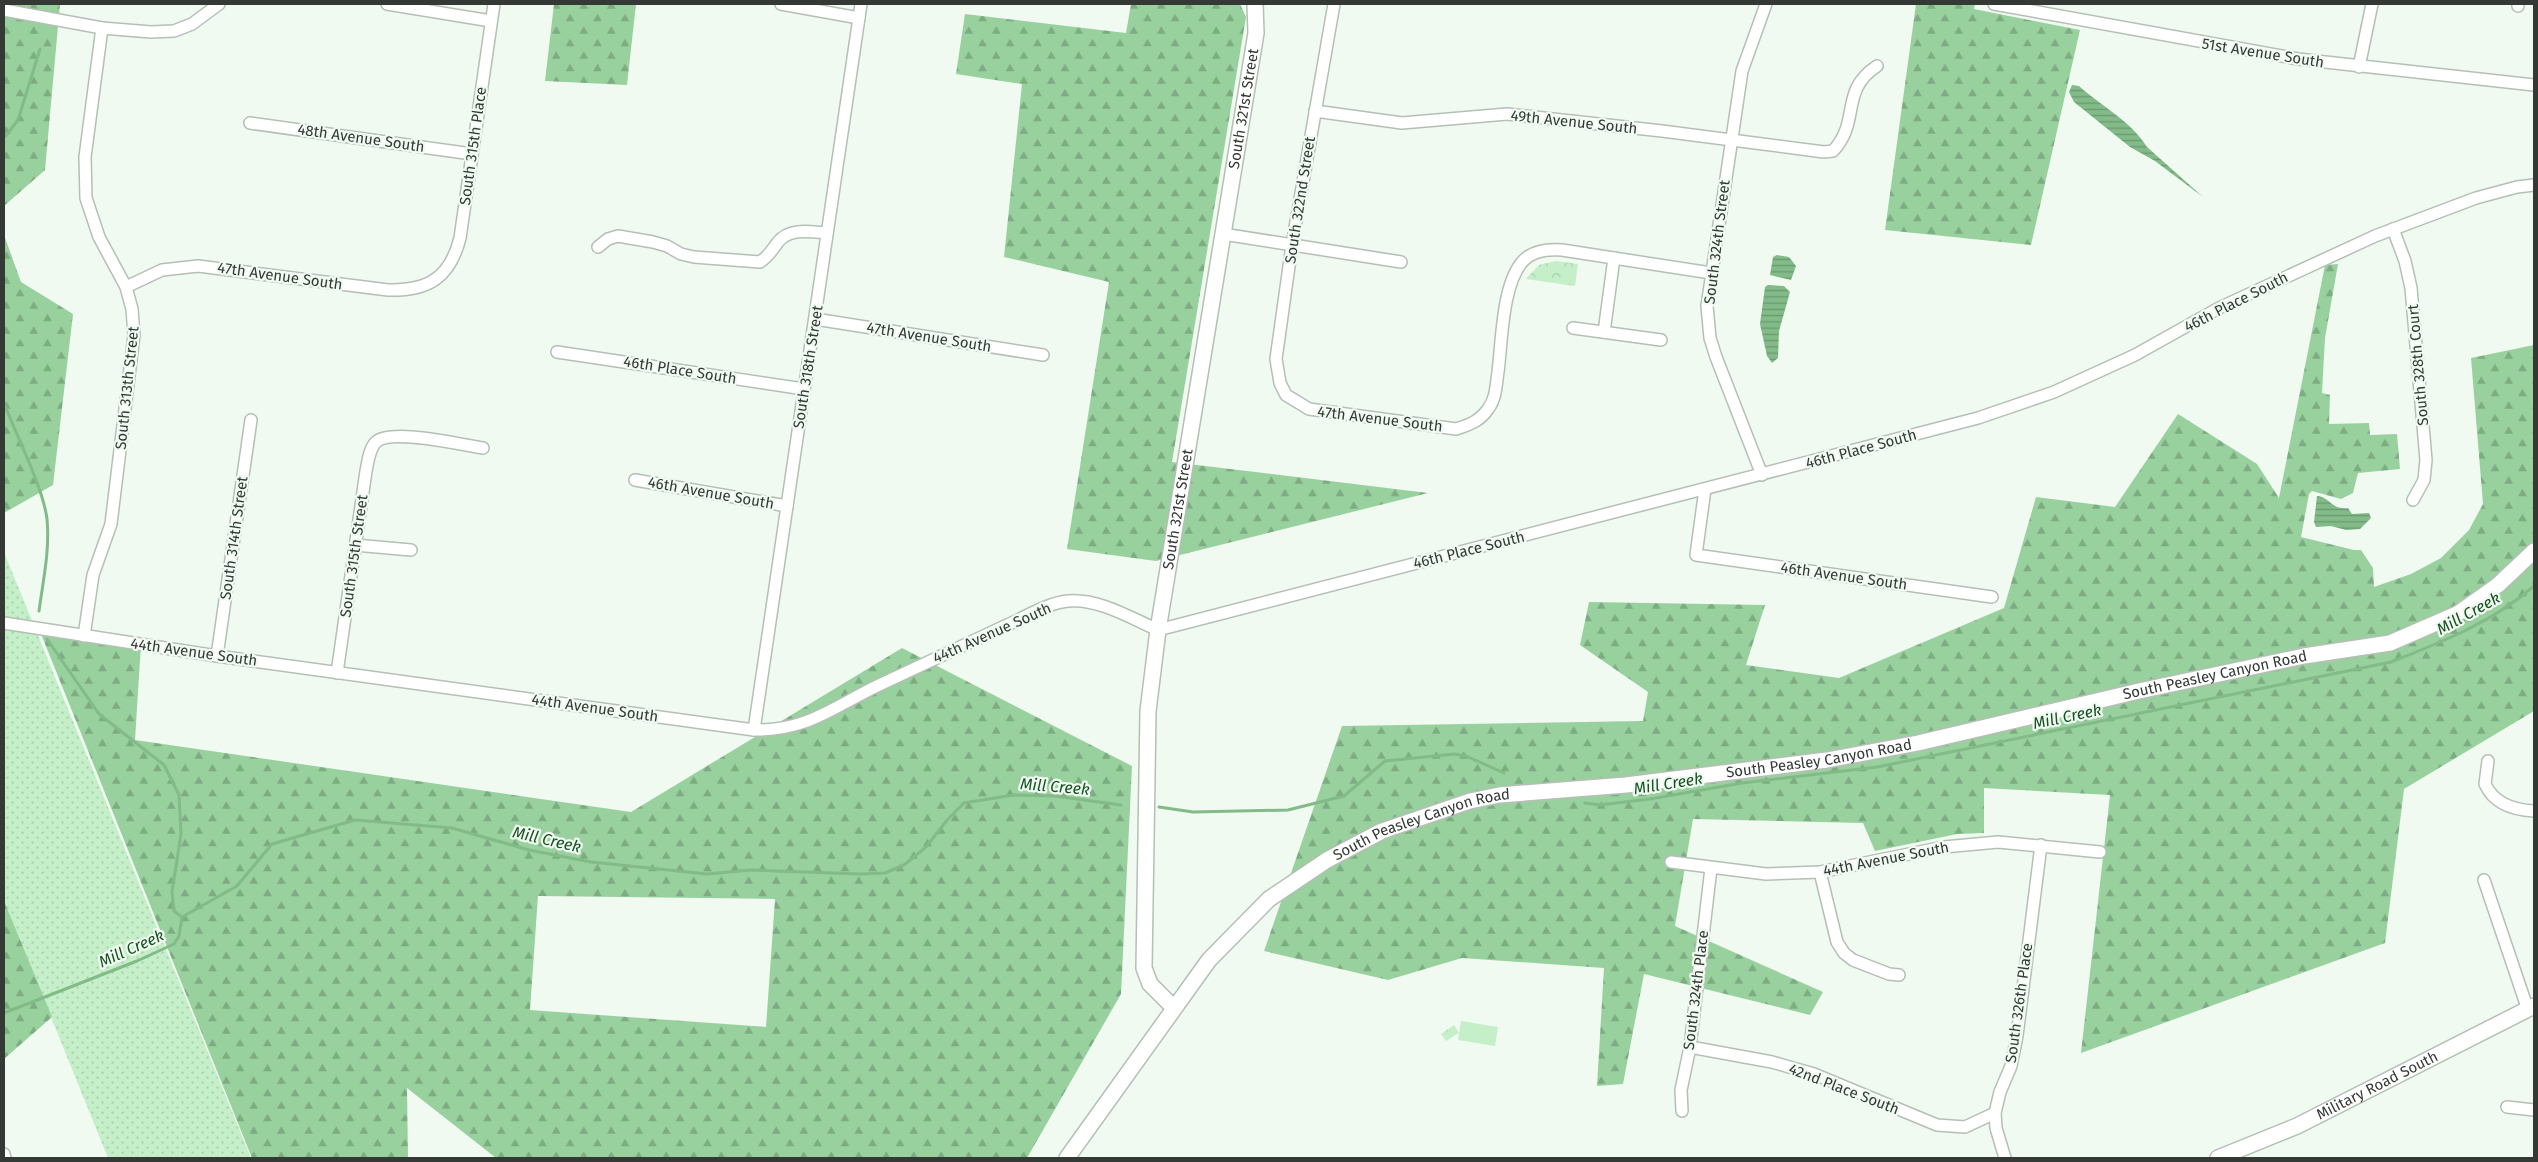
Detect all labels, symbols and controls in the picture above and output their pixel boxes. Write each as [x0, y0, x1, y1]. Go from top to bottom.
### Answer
street label: 51st Avenue South [2201, 34, 2325, 72]
street label: South 321st Street [1225, 46, 1262, 170]
street label: South 315th Place [456, 86, 490, 206]
street label: 49th Avenue South [1510, 106, 1638, 138]
street label: 48th Avenue South [296, 120, 426, 156]
street label: South 322nd Street [1281, 135, 1319, 265]
street label: South 324th Street [1700, 178, 1734, 305]
street label: 47th Avenue South [216, 258, 344, 294]
street label: 46th Place South [2181, 268, 2291, 336]
street label: South 318th Street [789, 303, 827, 430]
street label: South 328th Court [2404, 303, 2432, 426]
street label: 47th Avenue South [865, 318, 993, 356]
street label: South 313th Street [112, 325, 142, 451]
street label: 46th Place South [622, 352, 738, 388]
street label: 47th Avenue South [1316, 402, 1444, 436]
street label: 46th Place South [1804, 426, 1918, 472]
street label: South 321st Street [1159, 447, 1197, 571]
street label: 46th Avenue South [647, 473, 775, 513]
street label: South 314th Street [216, 475, 252, 601]
street label: South 315th Street [336, 493, 372, 619]
street label: 46th Place South [1411, 527, 1527, 573]
street label: 46th Avenue South [1779, 558, 1909, 594]
water label: Mill Creek [2433, 588, 2504, 639]
street label: 44th Avenue South [930, 599, 1054, 667]
street label: 44th Avenue South [129, 634, 259, 670]
street label: South Peasley Canyon Road [2121, 647, 2309, 703]
street label: 44th Avenue South [530, 690, 660, 726]
water label: Mill Creek [2031, 700, 2103, 733]
street label: South Peasley Canyon Road [1725, 735, 1913, 781]
water label: Mill Creek [1632, 769, 1704, 798]
water label: Mill Creek [1019, 774, 1091, 799]
street label: South Peasley Canyon Road [1330, 785, 1511, 864]
water label: Mill Creek [511, 822, 583, 857]
street label: 44th Avenue South [1822, 838, 1950, 880]
water label: Mill Creek [96, 926, 167, 971]
street label: South 324th Place [1680, 929, 1712, 1051]
street label: South 326th Place [2002, 942, 2036, 1064]
street label: Military Road South [2313, 1047, 2441, 1124]
street label: 42nd Place South [1786, 1060, 1902, 1118]

